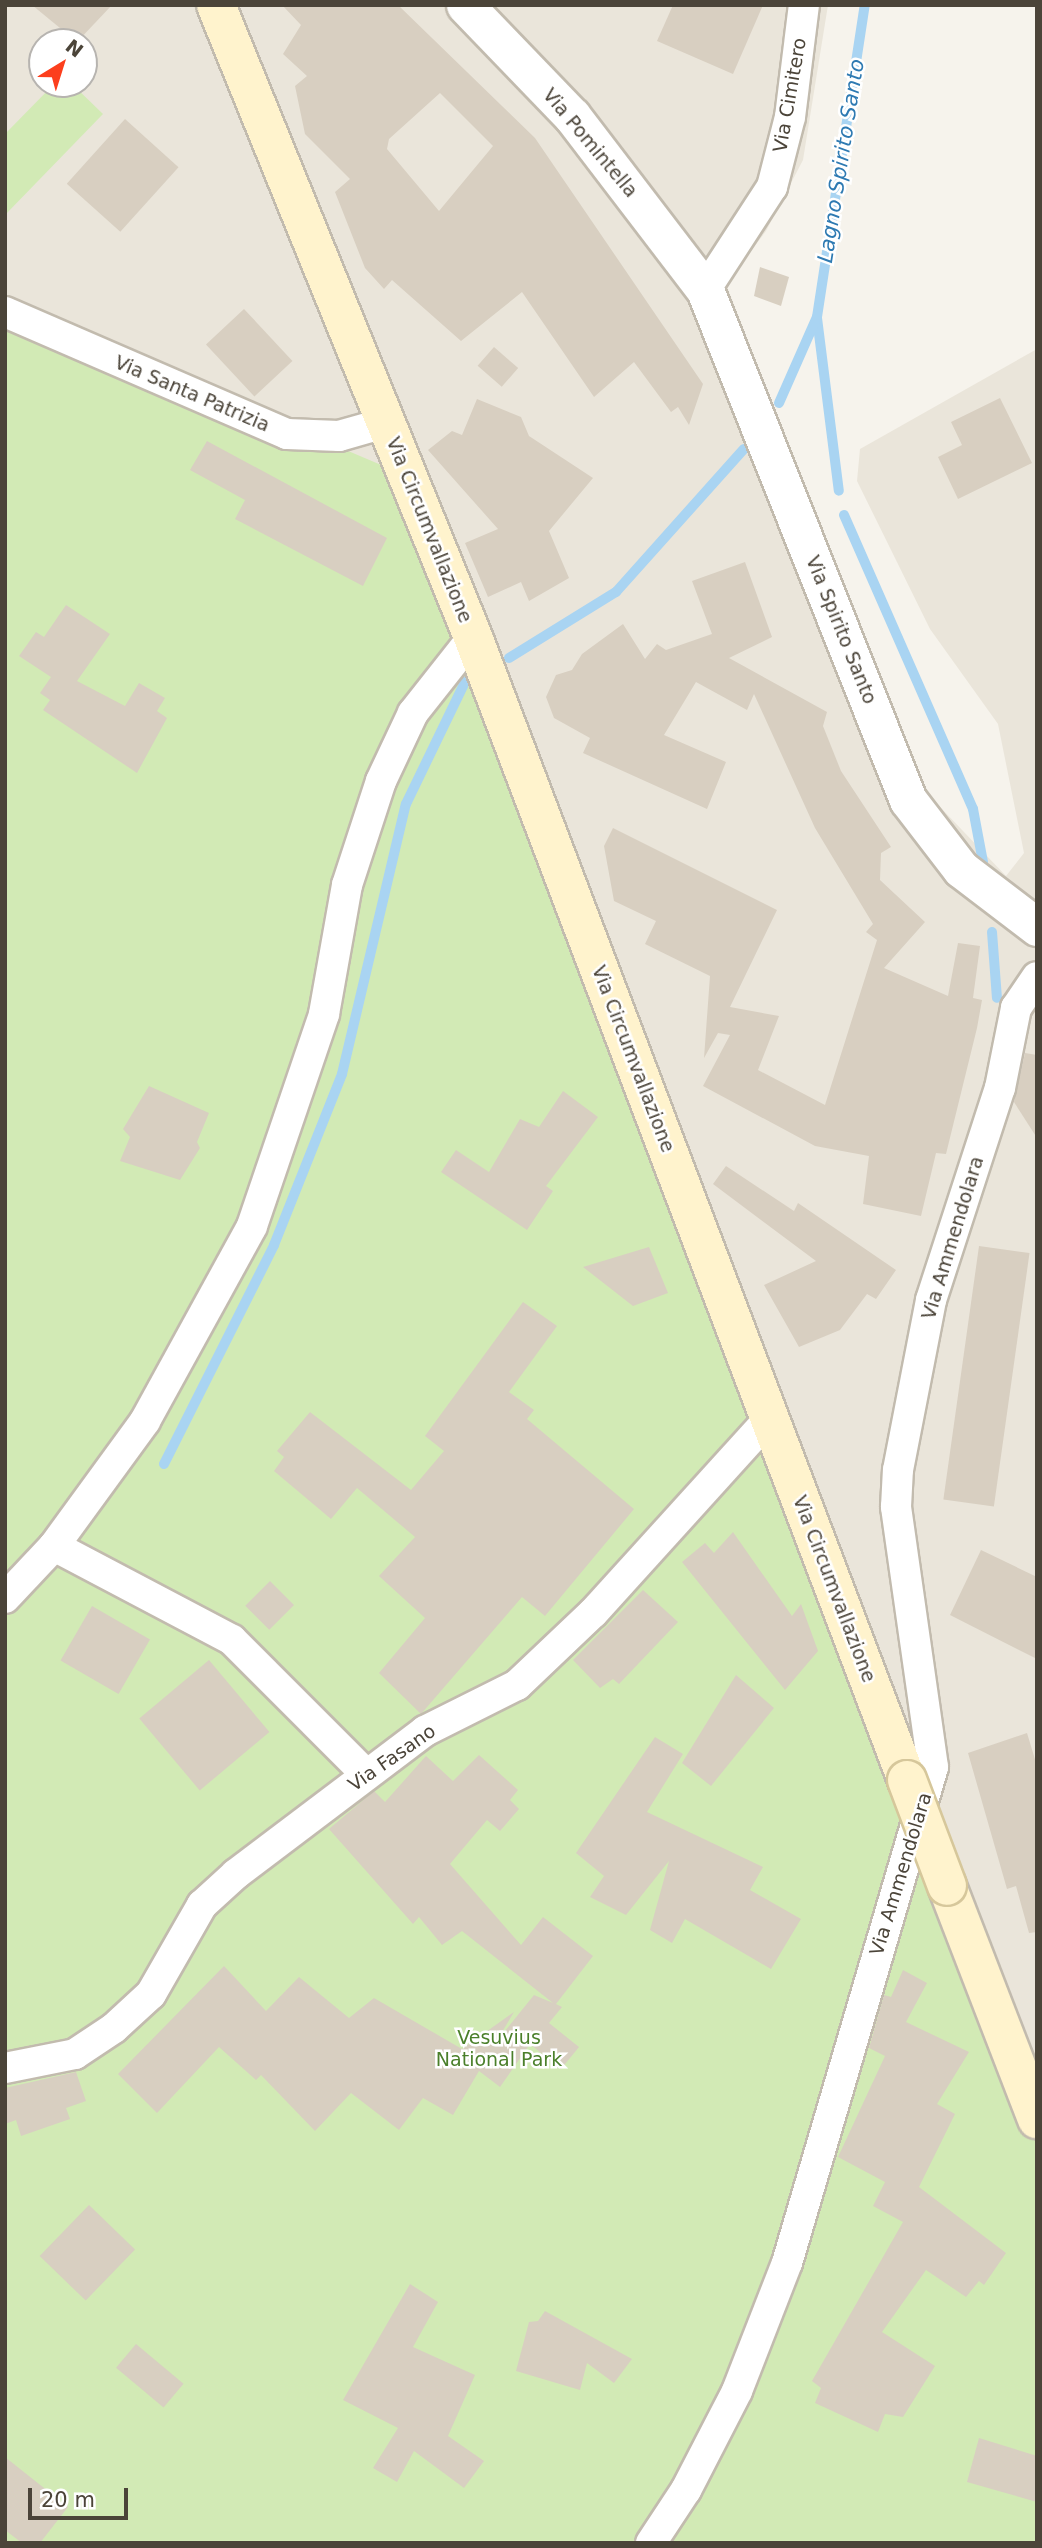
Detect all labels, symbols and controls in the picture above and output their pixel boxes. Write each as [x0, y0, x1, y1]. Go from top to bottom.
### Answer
north arrow [28, 28, 98, 98]
text: N [62, 34, 88, 62]
street label: Via Cimitero [769, 36, 811, 154]
water label: Lagno Spirito Santo [812, 57, 870, 265]
street label: Via Pomintella [538, 84, 642, 202]
street label: Via Santa Patrizia [111, 351, 273, 437]
street label: Via Circumvallazione [381, 434, 477, 626]
street label: Via Spirito Santo [801, 552, 881, 708]
street label: Via Circumvallazione [587, 962, 679, 1156]
street label: Via Ammendolara [917, 1154, 989, 1322]
street label: Via Circumvallazione [788, 1492, 880, 1686]
street label: Via Fasano [344, 1720, 440, 1796]
street label: Via Ammendolara [865, 1790, 937, 1958]
park label: Vesuvius National Park [436, 2027, 562, 2071]
scale bar [32, 2474, 131, 2518]
text: 20 m [41, 2488, 95, 2512]

